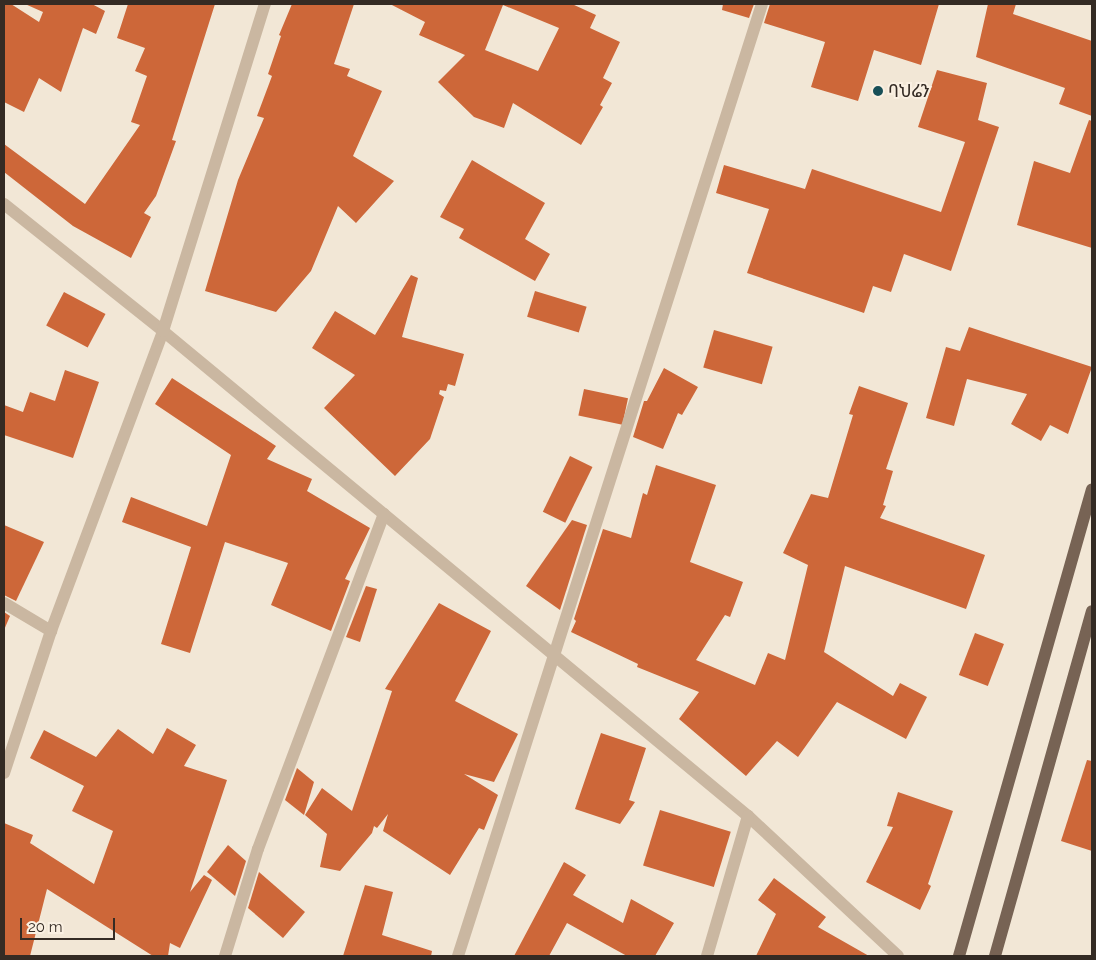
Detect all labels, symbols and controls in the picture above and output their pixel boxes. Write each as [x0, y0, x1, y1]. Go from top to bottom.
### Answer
place label: ባህሬን [888, 80, 929, 102]
marker: ባህሬን [872, 85, 884, 97]
scale bar [22, 908, 118, 940]
text: 20 m [28, 918, 63, 936]

